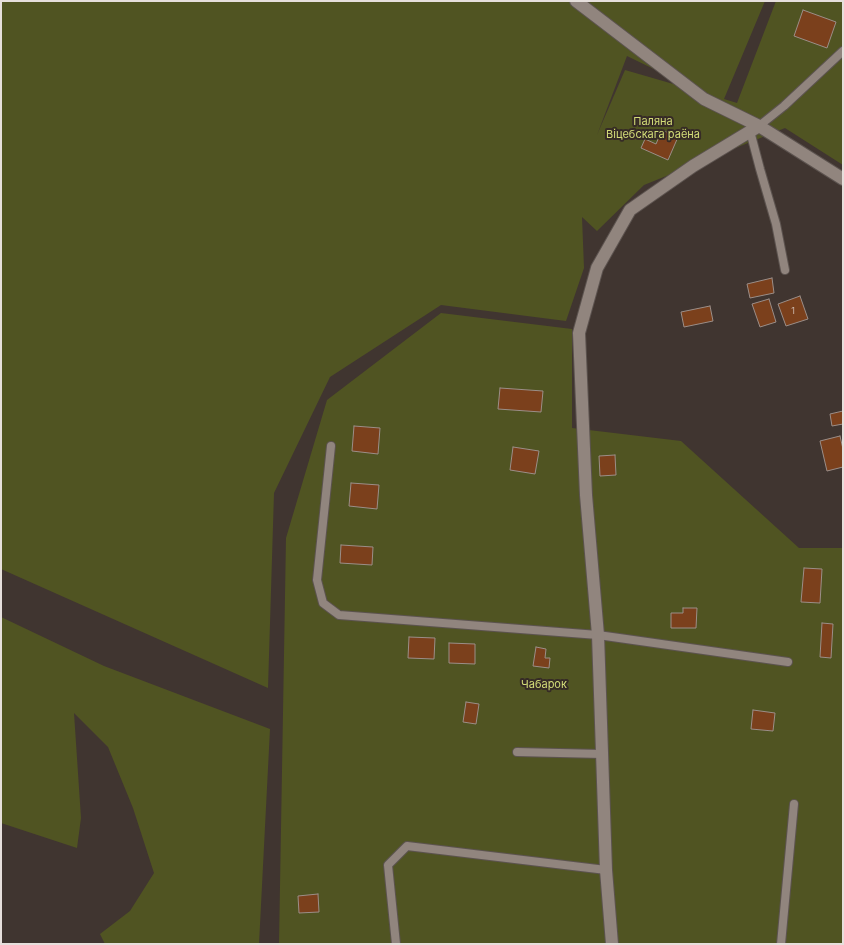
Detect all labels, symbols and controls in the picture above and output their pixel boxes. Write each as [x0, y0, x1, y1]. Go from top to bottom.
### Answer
park label: Паляна Віцебскага раёна [606, 115, 700, 141]
house number: 1 [791, 306, 795, 316]
park label: Чабарок [521, 678, 567, 692]

